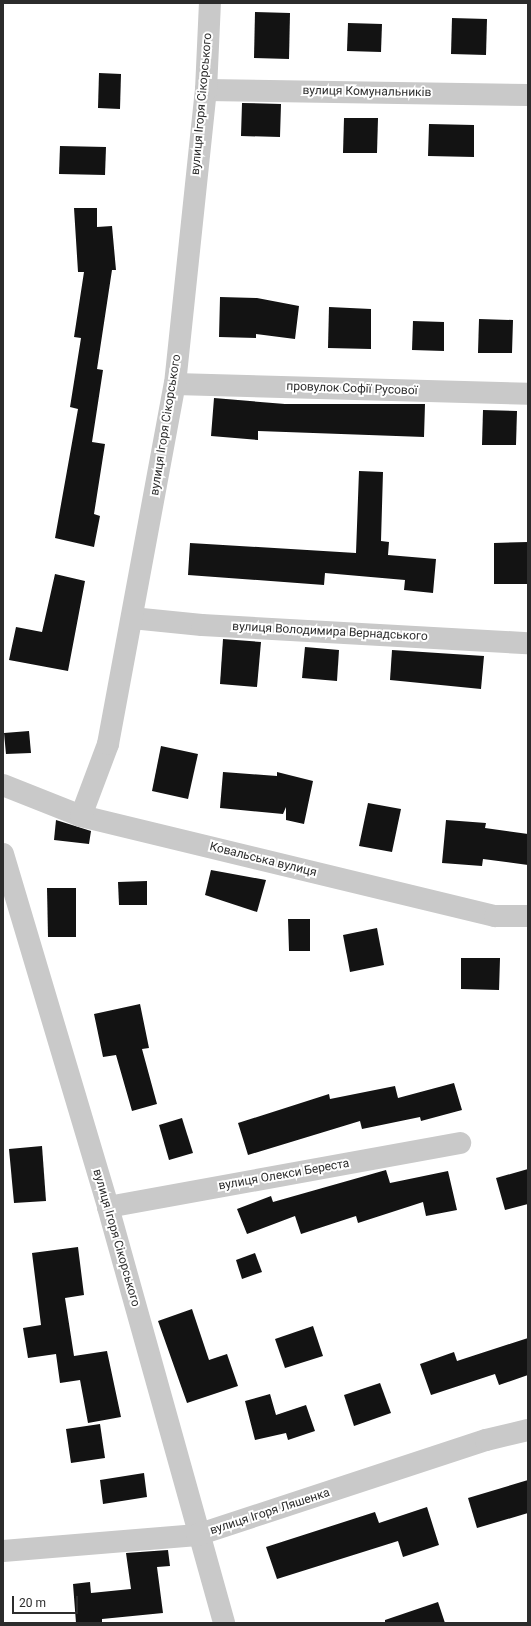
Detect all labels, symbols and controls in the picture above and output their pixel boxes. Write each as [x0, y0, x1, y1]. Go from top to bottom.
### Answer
street label: вулиця Ігоря Сікорського [189, 32, 215, 176]
street label: вулиця Комунальників [302, 84, 432, 100]
street label: вулиця Ігоря Сікорського [148, 353, 184, 497]
street label: провулок Софії Русової [286, 380, 418, 398]
street label: вулиця Володимира Вернадського [232, 620, 428, 644]
street label: Ковальська вулиця [208, 840, 318, 880]
street label: вулиця Олекси Береста [218, 1156, 350, 1194]
street label: вулиця Ігоря Сікорського [89, 1167, 143, 1309]
street label: вулиця Ігоря Ляшенка [208, 1486, 332, 1538]
scale bar [14, 1588, 80, 1614]
text: 20 m [19, 1596, 46, 1610]

